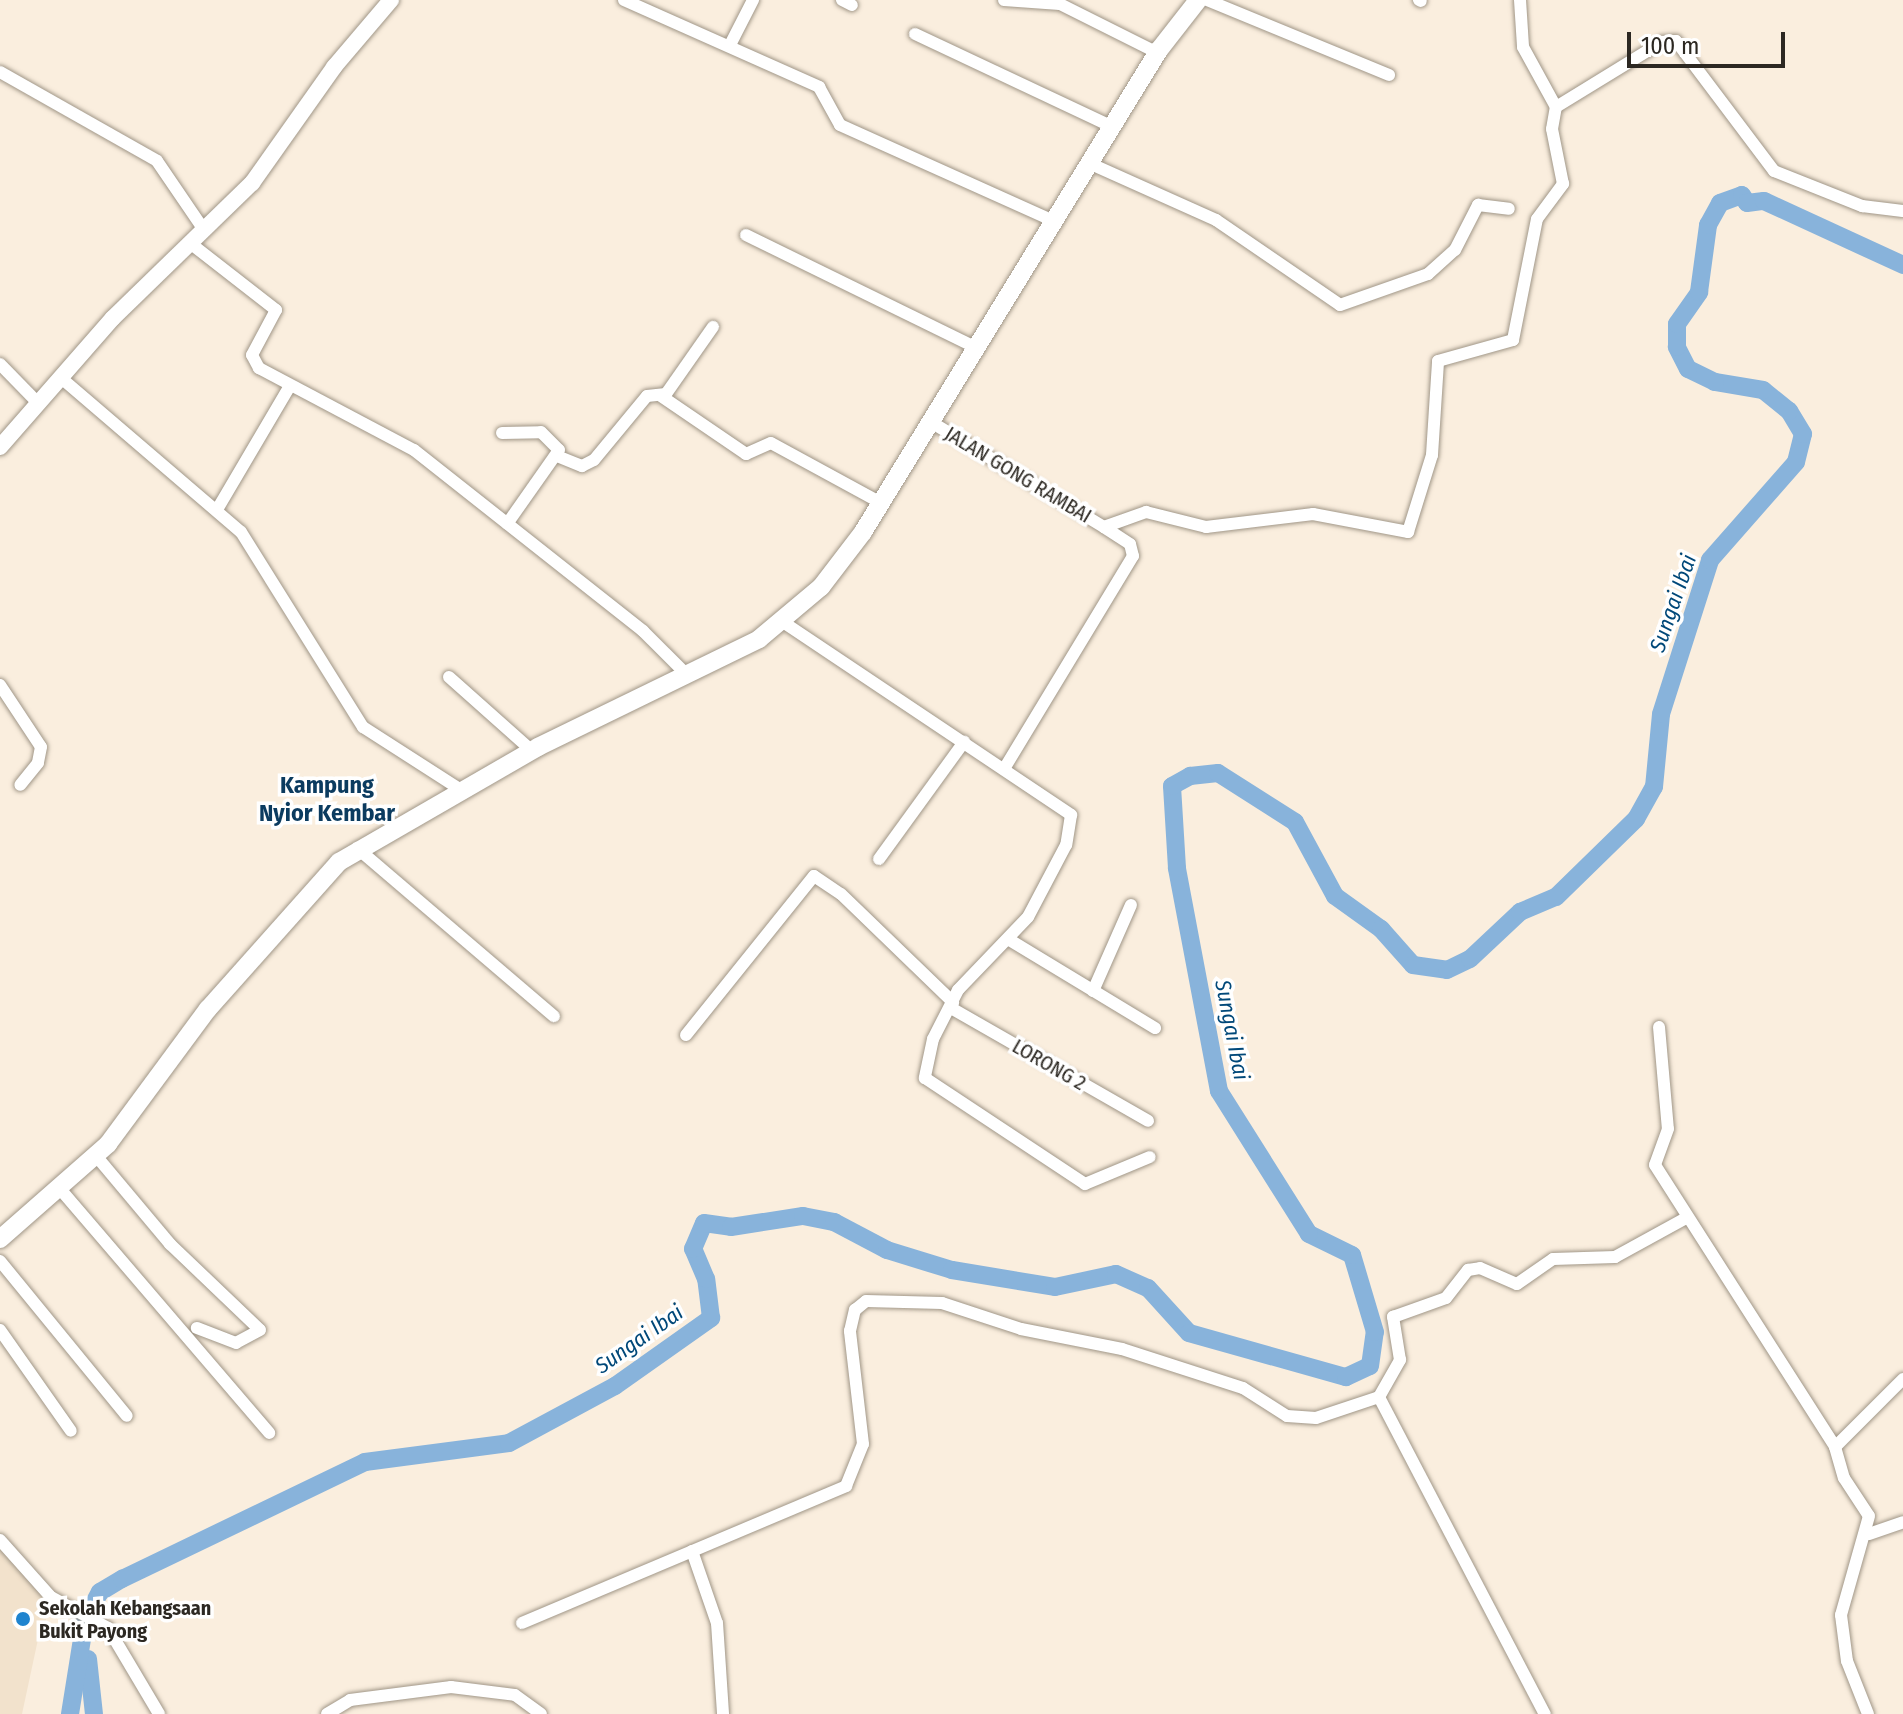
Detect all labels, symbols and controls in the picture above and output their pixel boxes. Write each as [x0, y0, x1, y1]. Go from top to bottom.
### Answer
scale bar [1631, 16, 1789, 66]
text: 100 m [1641, 32, 1699, 60]
street label: JALAN GONG RAMBAI [940, 422, 1096, 528]
water label: Sungai Ibai [1644, 551, 1702, 655]
district label: Kampung Nyior Kembar [259, 772, 395, 828]
water label: Sungai Ibai [1209, 978, 1255, 1082]
street label: LORONG 2 [1008, 1034, 1090, 1096]
water label: Sungai Ibai [590, 1299, 688, 1379]
place label: Sekolah Kebangsaan Bukit Payong [39, 1596, 211, 1643]
marker: Sekolah Kebangsaan Bukit Payong [14, 1610, 32, 1628]

